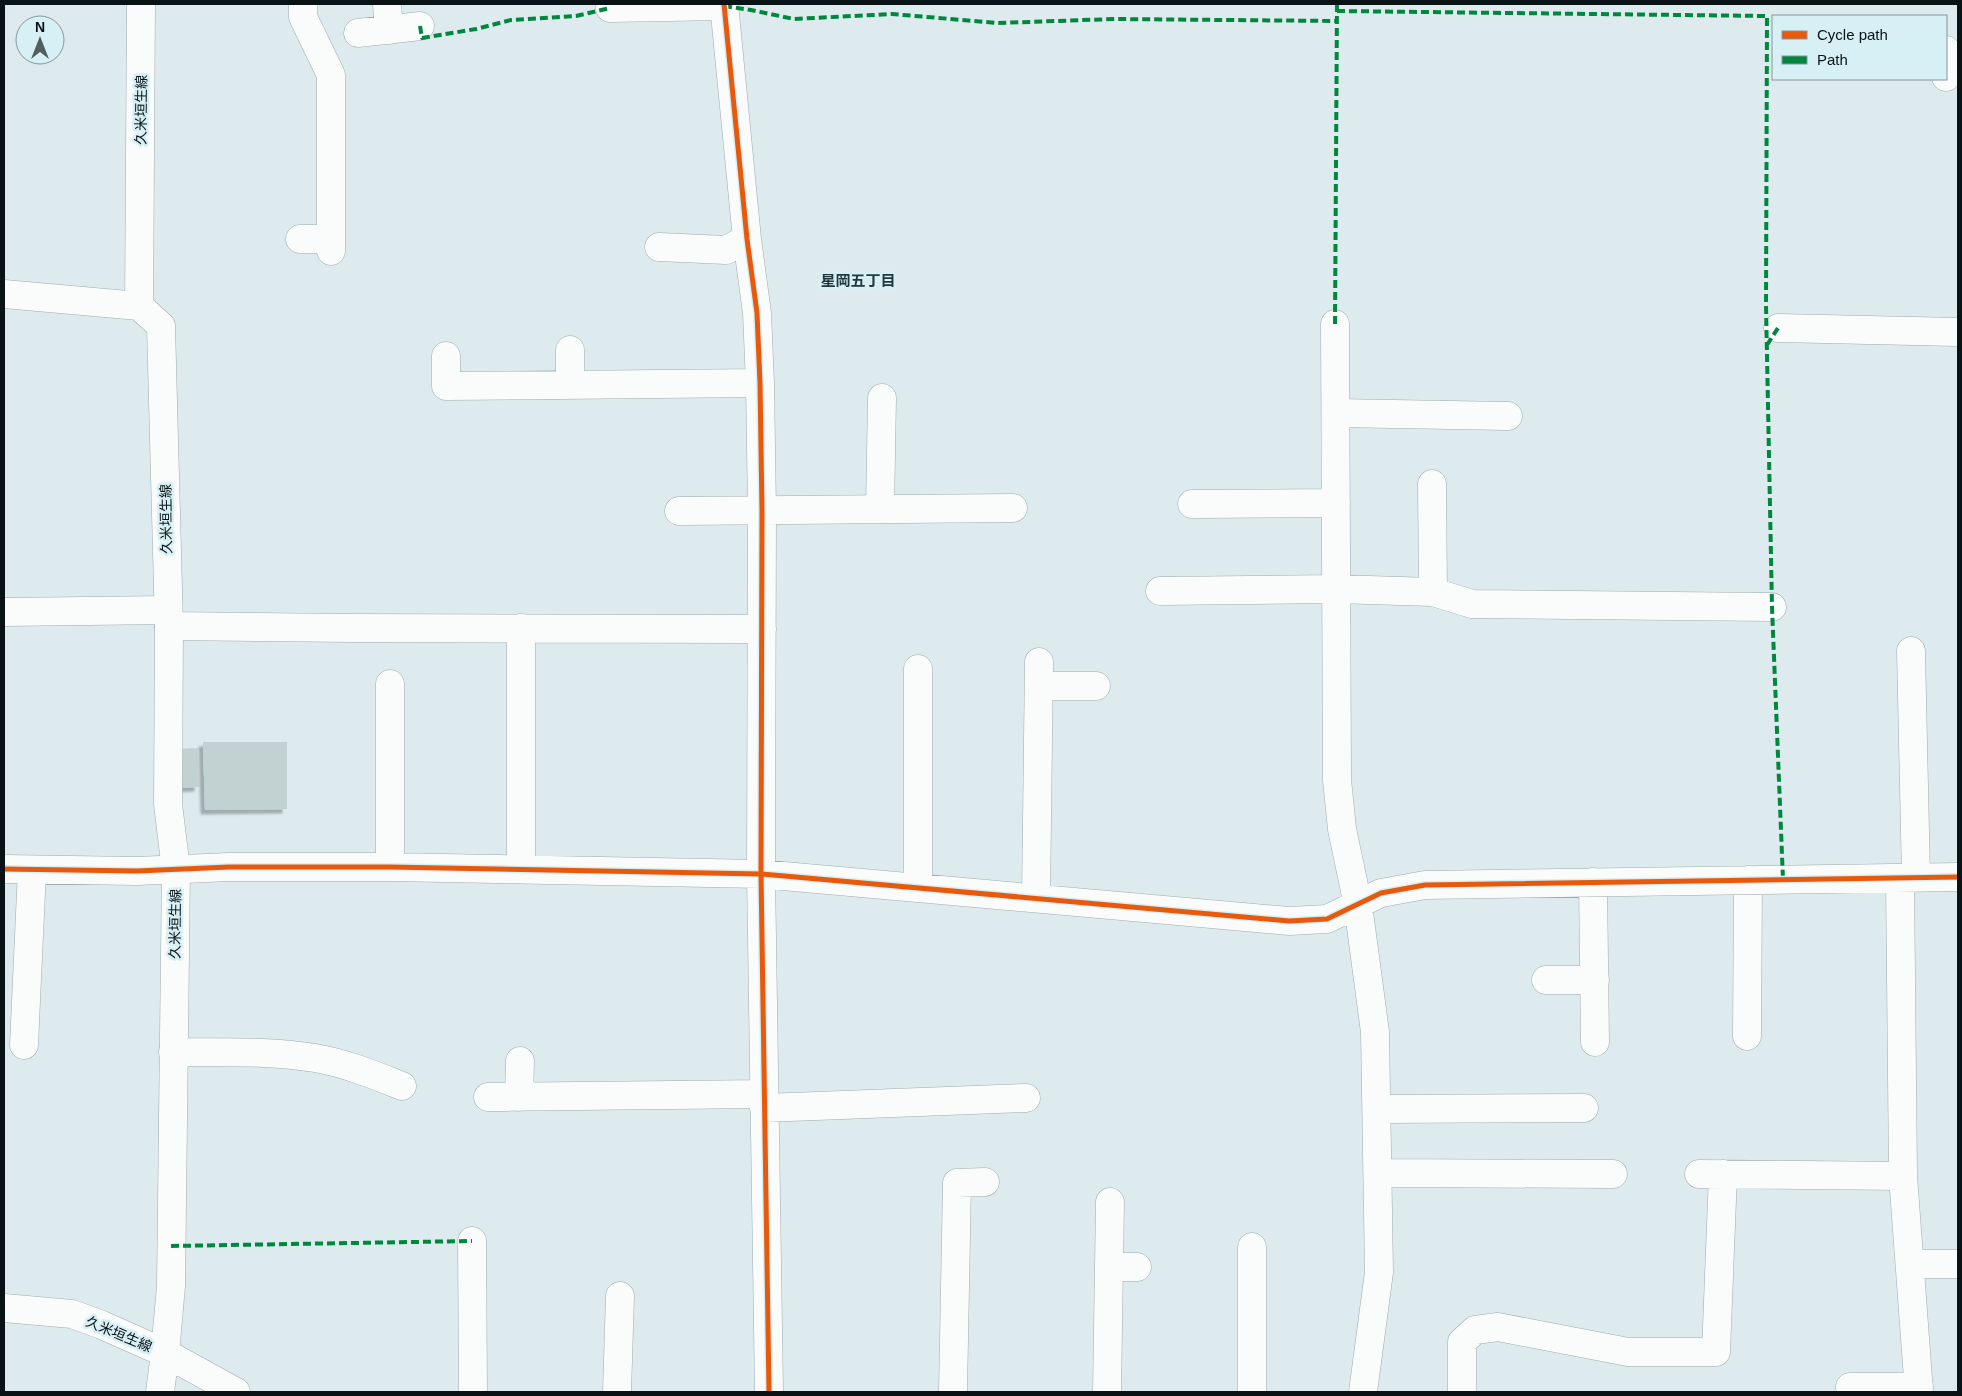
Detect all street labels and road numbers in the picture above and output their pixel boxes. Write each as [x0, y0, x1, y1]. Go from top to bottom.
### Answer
street label: 久米垣生線 [132, 75, 150, 145]
street label: 久米垣生線 [157, 484, 175, 554]
street label: 久米垣生線 [166, 889, 184, 959]
street label: 久米垣生線 [84, 1313, 154, 1355]

